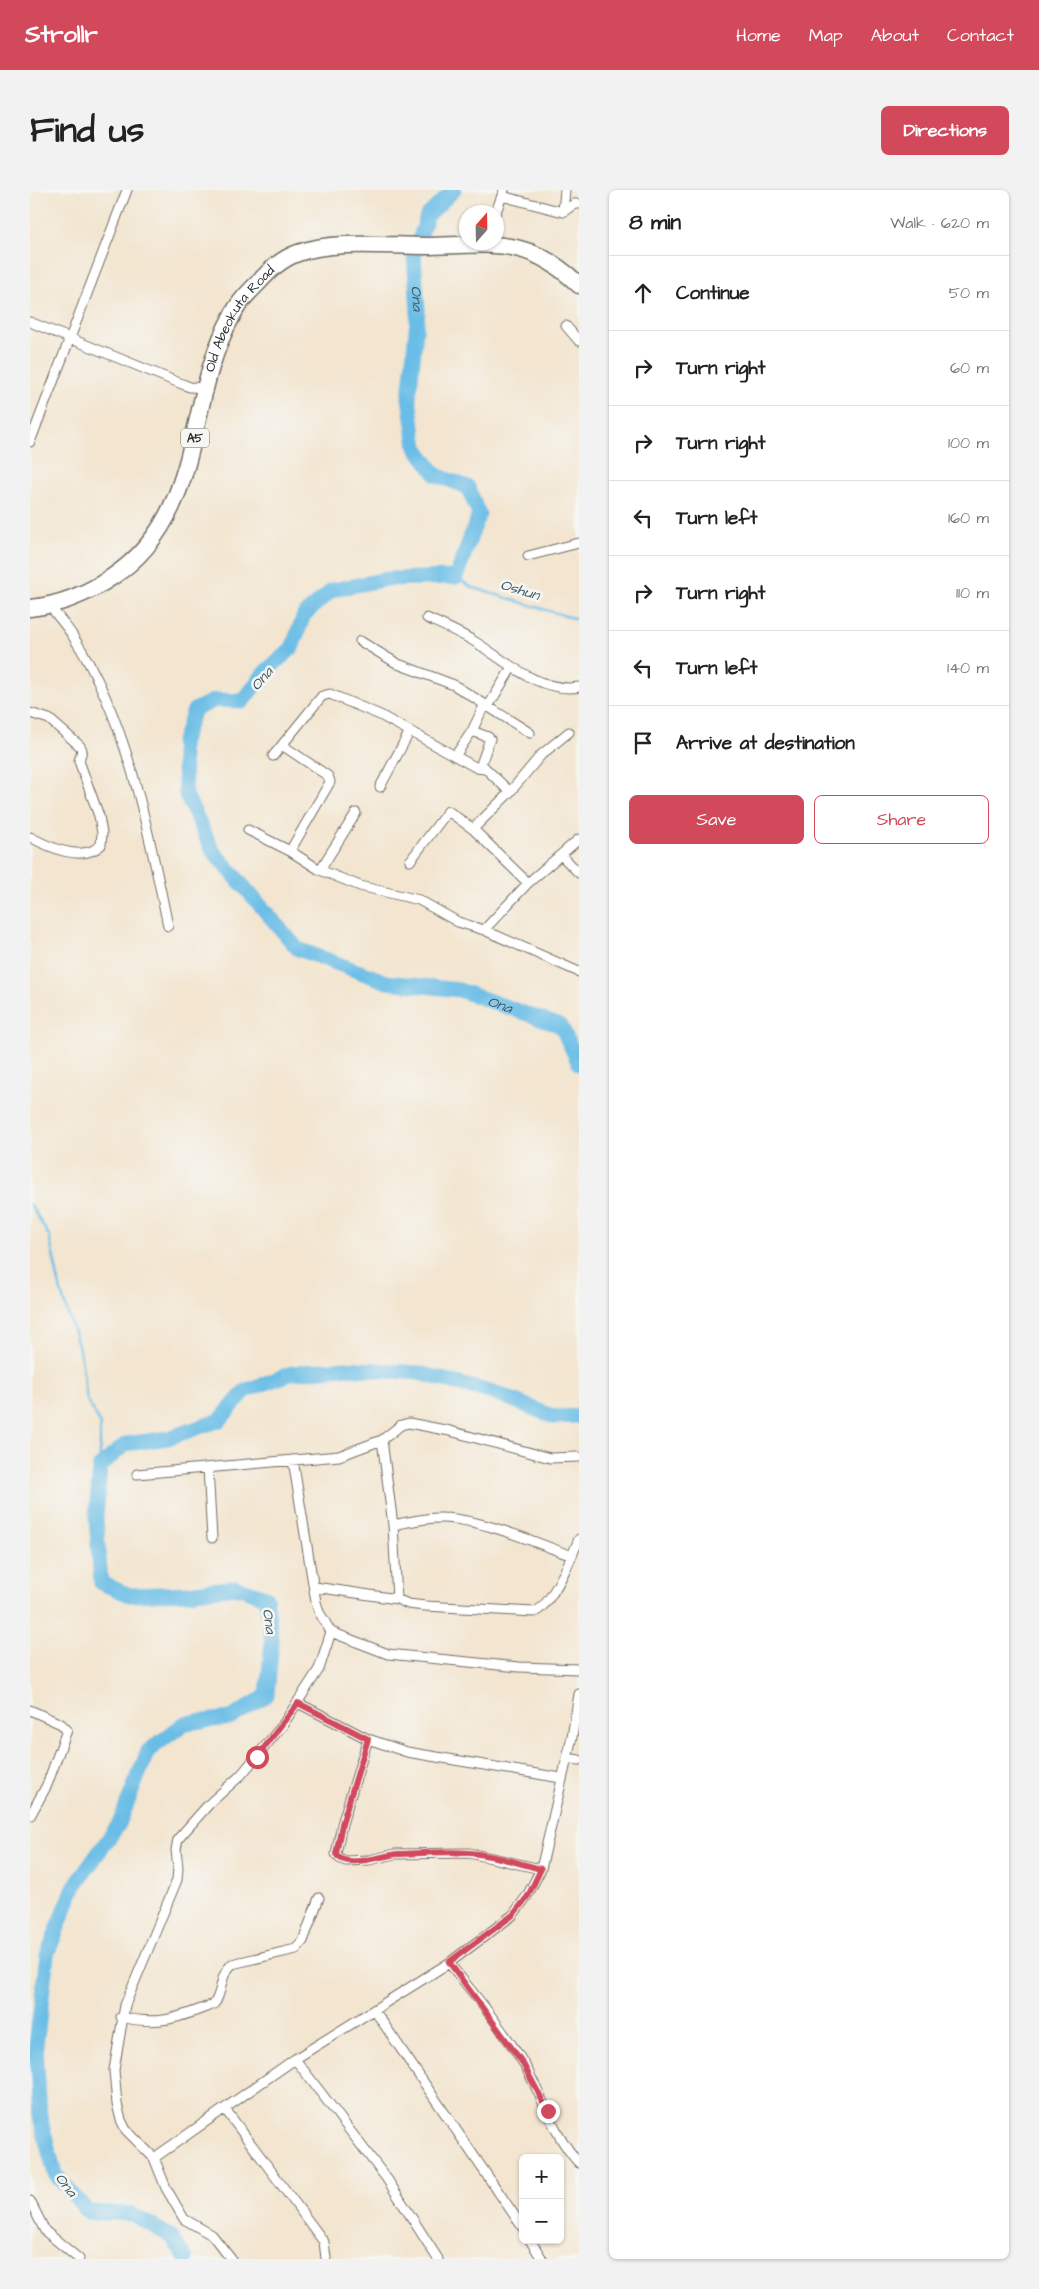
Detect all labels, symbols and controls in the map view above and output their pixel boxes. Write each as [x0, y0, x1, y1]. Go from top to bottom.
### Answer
text: Strollr [25, 18, 98, 52]
text: Home [736, 23, 781, 48]
text: Map [809, 23, 843, 48]
text: About [871, 23, 919, 48]
text: Contact [947, 23, 1014, 48]
text: Find us [30, 106, 144, 155]
button: Directions [881, 106, 1009, 155]
north arrow [459, 205, 504, 250]
text: 8 min [629, 208, 681, 237]
text: Walk · 620 m [890, 212, 989, 234]
street label: Old Abeokuta Road [200, 261, 279, 374]
icon: ahead [629, 279, 657, 307]
text: Continue [676, 280, 750, 307]
text: 50 m [949, 282, 989, 304]
water label: Ona [406, 285, 429, 313]
icon: right [629, 354, 657, 382]
text: Turn right [676, 355, 765, 382]
text: 60 m [950, 357, 989, 379]
road number: A5 [181, 428, 209, 448]
icon: right [629, 429, 657, 457]
text: Turn right [676, 430, 765, 457]
text: 100 m [948, 432, 989, 454]
icon: left [629, 504, 657, 532]
text: Turn left [676, 505, 757, 532]
text: 160 m [948, 507, 989, 529]
water label: Oshun [498, 574, 544, 606]
icon: right [629, 579, 657, 607]
text: Turn right [676, 580, 765, 607]
text: 110 m [956, 582, 989, 604]
icon: left [629, 654, 657, 682]
text: Turn left [676, 655, 757, 682]
text: 140 m [947, 657, 989, 679]
water label: Ona [246, 662, 279, 695]
icon: arrive [629, 729, 657, 757]
text: Arrive at destination [676, 730, 855, 757]
button: Save [629, 795, 804, 844]
button: Share [814, 795, 989, 844]
water label: Ona [485, 990, 517, 1019]
water label: Ona [257, 1607, 281, 1636]
route start [246, 1746, 269, 1769]
route end [537, 2100, 560, 2123]
map controls [519, 2154, 564, 2244]
button: + [519, 2154, 564, 2199]
water label: Ona [50, 2169, 83, 2202]
button: − [519, 2199, 564, 2244]

